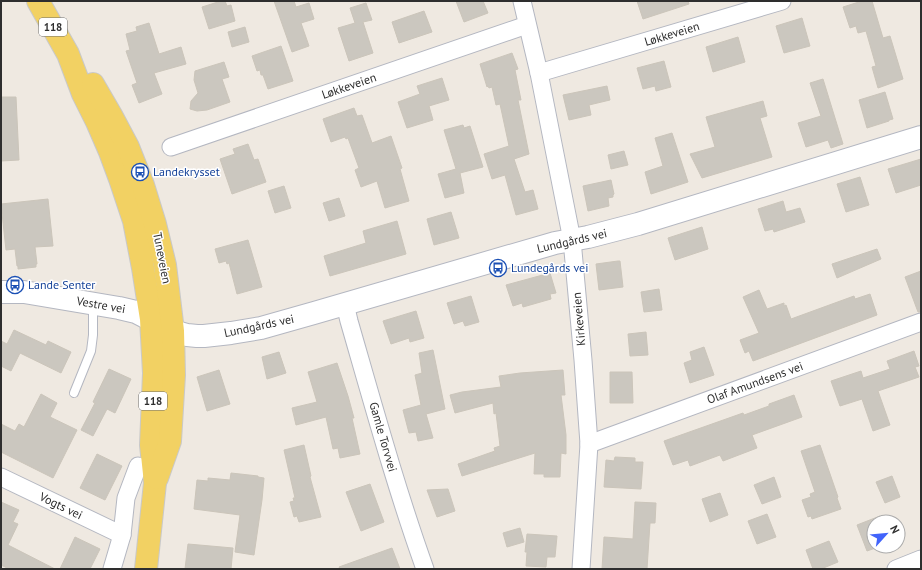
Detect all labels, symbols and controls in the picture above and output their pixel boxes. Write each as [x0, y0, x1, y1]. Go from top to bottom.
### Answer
road number: 118 [39, 18, 67, 36]
street label: Løkkeveien [643, 18, 701, 49]
street label: Løkkeveien [320, 69, 378, 102]
bus stop icon: Landekrysset [130, 162, 150, 182]
place label: Landekrysset [153, 164, 220, 179]
street label: Lundgårds vei [535, 225, 608, 256]
street label: Tuneveien [150, 231, 175, 285]
bus stop icon: Lundegårds vei [488, 258, 508, 278]
place label: Lundegårds vei [511, 260, 588, 275]
bus stop icon: Lande Senter [5, 275, 25, 295]
place label: Lande Senter [28, 277, 95, 292]
street label: Kirkeveien [569, 292, 588, 346]
street label: Vestre vei [74, 293, 127, 316]
street label: Lundgårds vei [222, 311, 295, 340]
street label: Olaf Amundsens vei [705, 358, 805, 407]
road number: 118 [139, 392, 167, 410]
street label: Gamle Torvvei [366, 400, 401, 474]
street label: Vogts vei [36, 488, 85, 522]
north arrow [866, 514, 906, 554]
text: N [887, 523, 903, 536]

